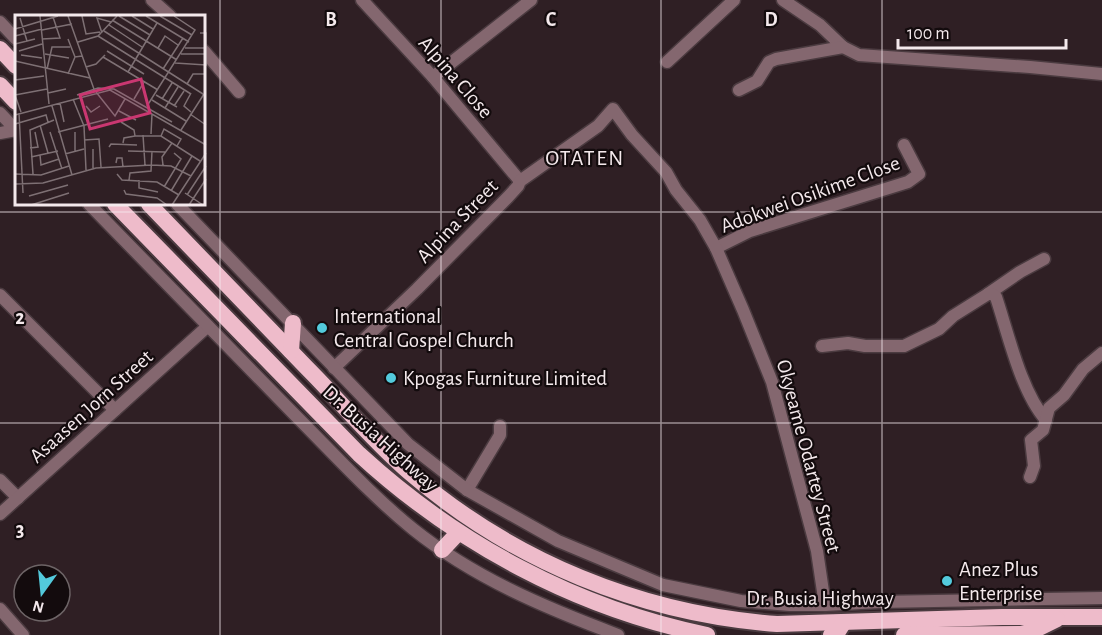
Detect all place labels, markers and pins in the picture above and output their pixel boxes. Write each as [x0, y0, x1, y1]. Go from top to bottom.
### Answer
place label: International Central Gospel Church [334, 306, 514, 351]
marker: International Central Gospel Church [315, 321, 329, 335]
place label: Kpogas Furniture Limited [403, 368, 607, 389]
marker: Kpogas Furniture Limited [384, 371, 398, 385]
place label: Anez Plus Enterprise [959, 559, 1042, 604]
marker: Anez Plus Enterprise [940, 574, 954, 588]

